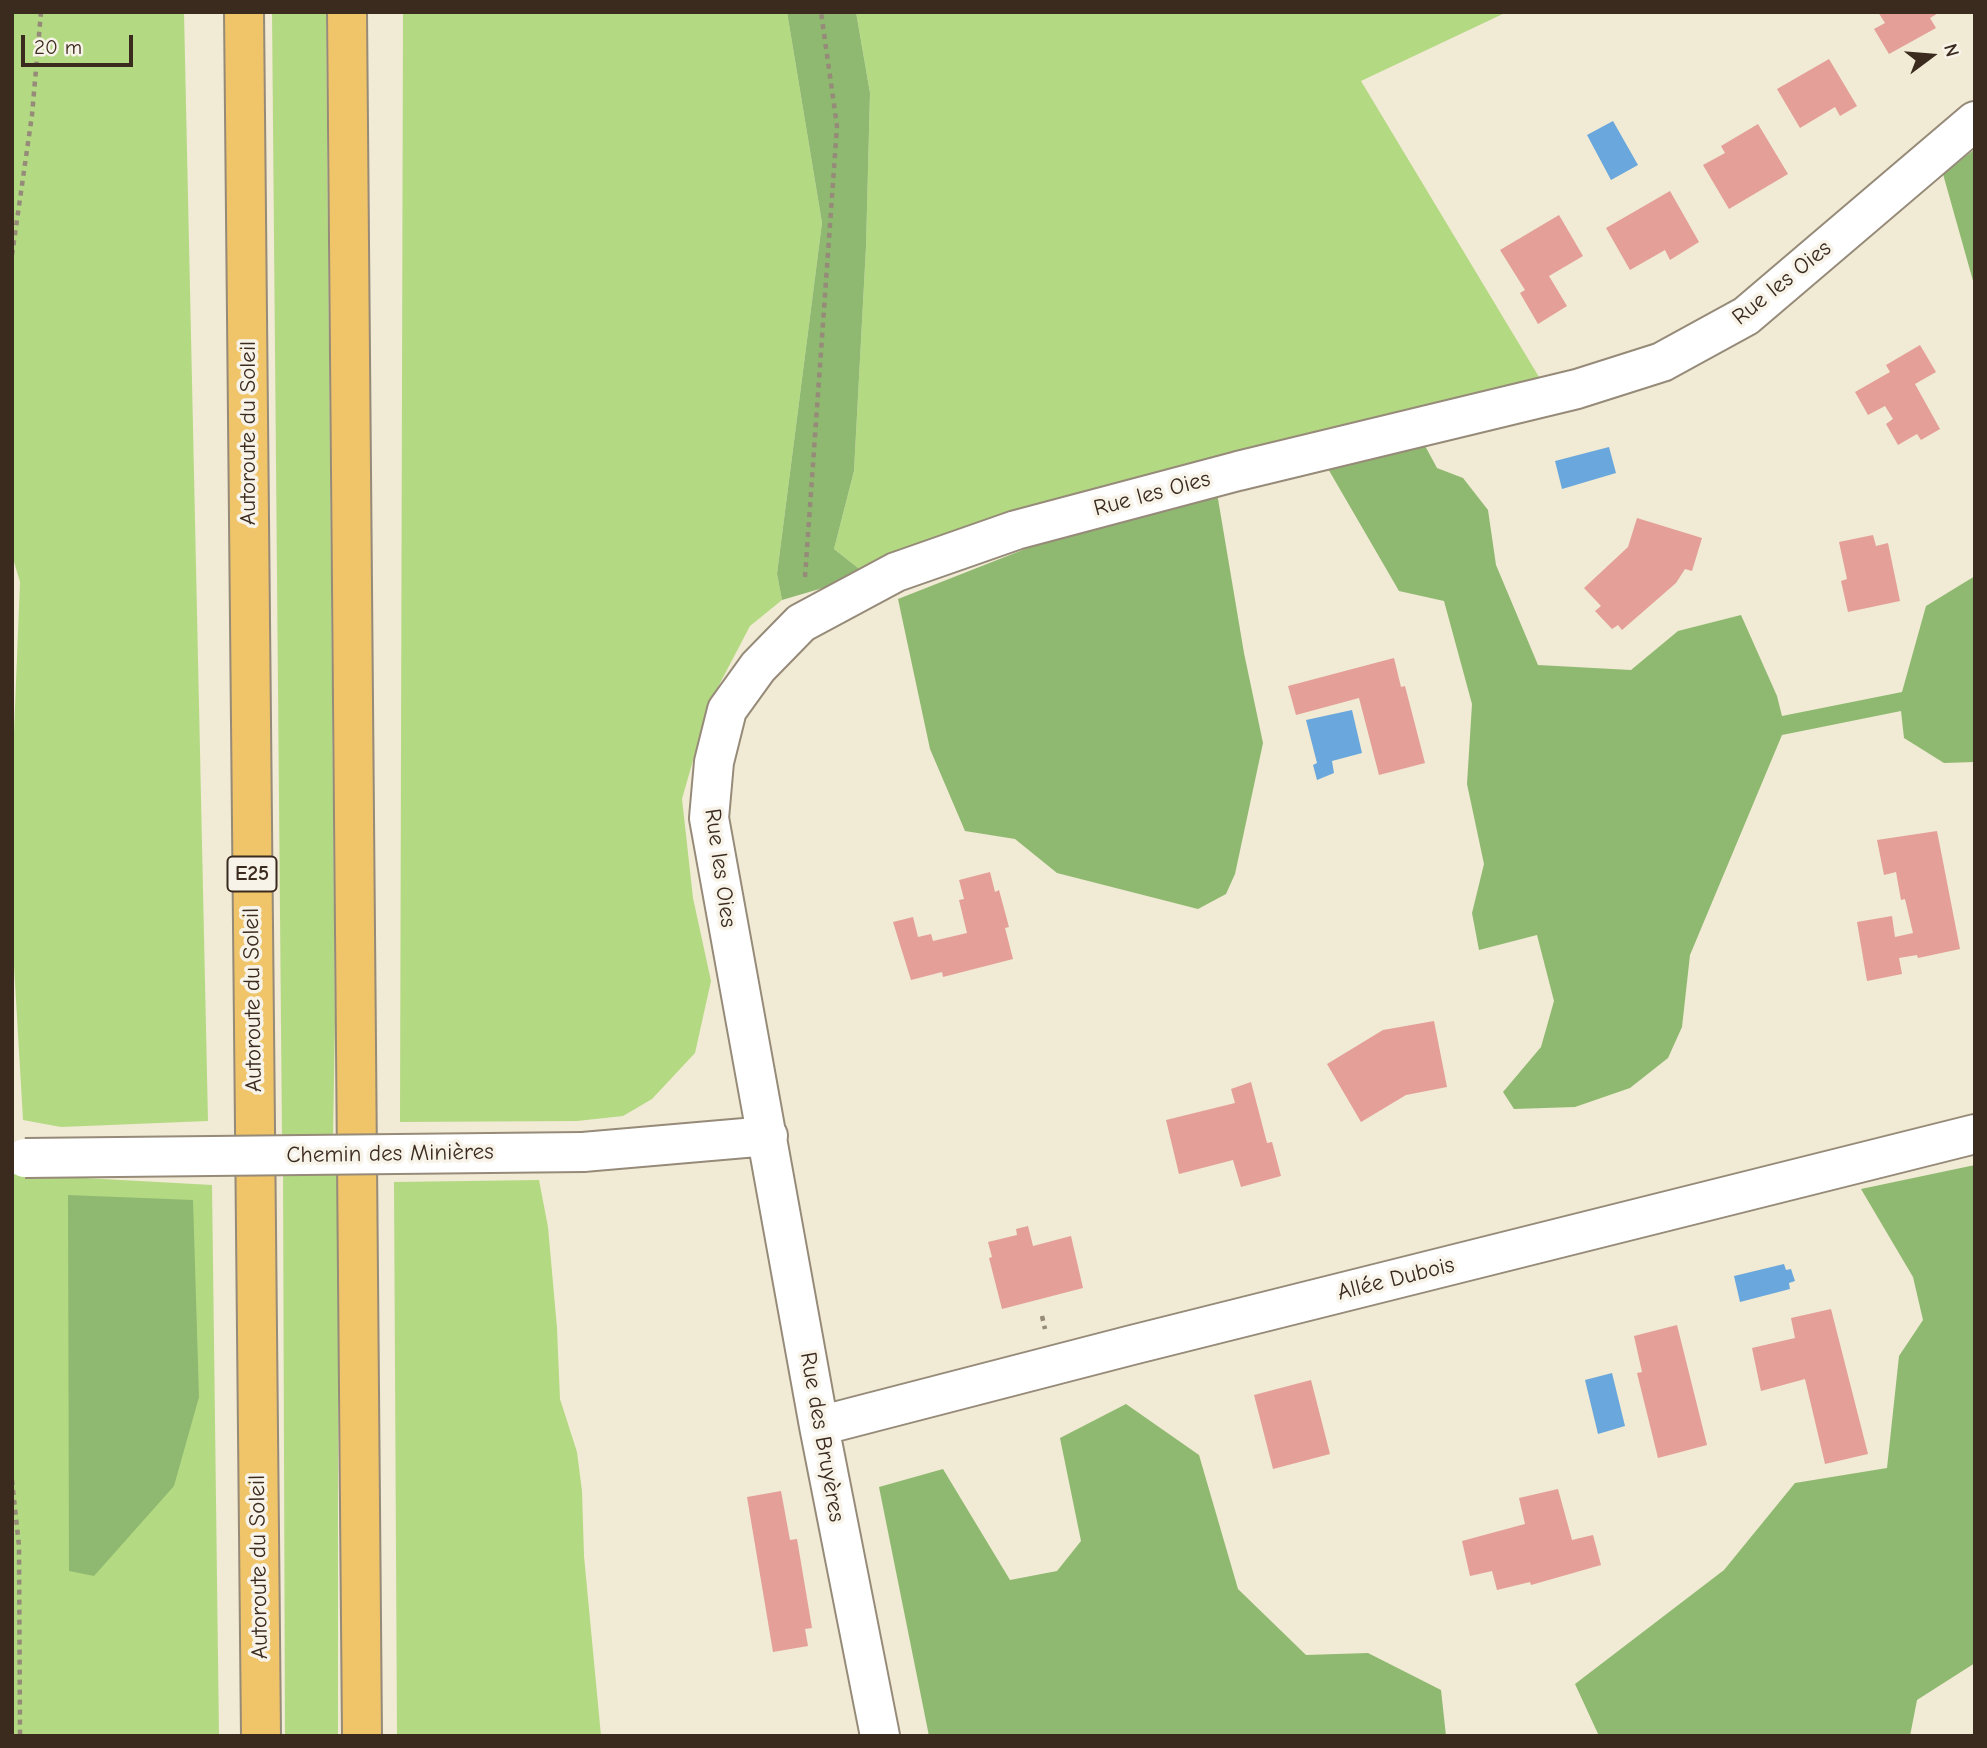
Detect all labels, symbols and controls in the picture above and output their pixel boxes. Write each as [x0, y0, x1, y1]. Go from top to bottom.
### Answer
scale bar [24, 21, 136, 65]
north arrow [1896, 21, 1966, 91]
text: 20 m [34, 35, 82, 59]
text: N [1939, 41, 1963, 59]
street label: Rue les Oies [1727, 235, 1837, 331]
street label: Autoroute du Soleil [234, 341, 262, 525]
street label: Rue les Oies [1091, 465, 1213, 523]
street label: Rue les Oies [698, 807, 742, 929]
road number: E25 [228, 856, 276, 892]
street label: Autoroute du Soleil [238, 908, 268, 1092]
street label: Chemin des Minières [286, 1138, 494, 1170]
street label: Allée Dubois [1335, 1251, 1457, 1307]
street label: Rue des Bruyères [793, 1350, 851, 1524]
street label: Autoroute du Soleil [244, 1475, 274, 1659]

